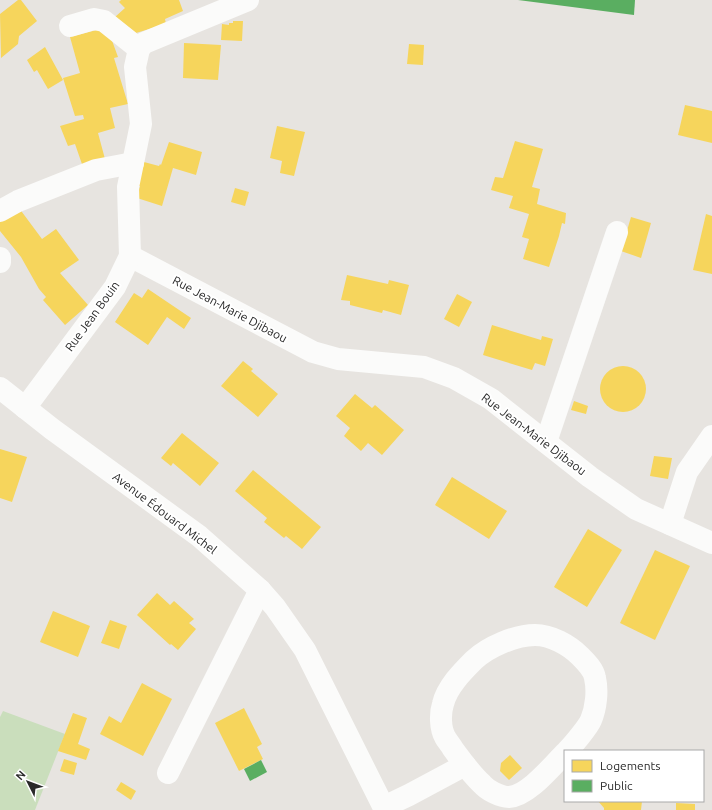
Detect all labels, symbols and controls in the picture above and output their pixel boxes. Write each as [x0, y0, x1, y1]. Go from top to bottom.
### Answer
street label: Rue Jean-Marie Djibaou [171, 273, 289, 345]
street label: Rue Jean Bouin [62, 278, 122, 354]
street label: Rue Jean-Marie Djibaou [479, 390, 589, 478]
street label: Avenue Édouard Michel [110, 470, 220, 556]
legend [564, 750, 704, 802]
text: Logements [600, 759, 660, 772]
north arrow [8, 762, 48, 802]
text: N [13, 768, 28, 782]
text: Public [600, 779, 633, 792]

